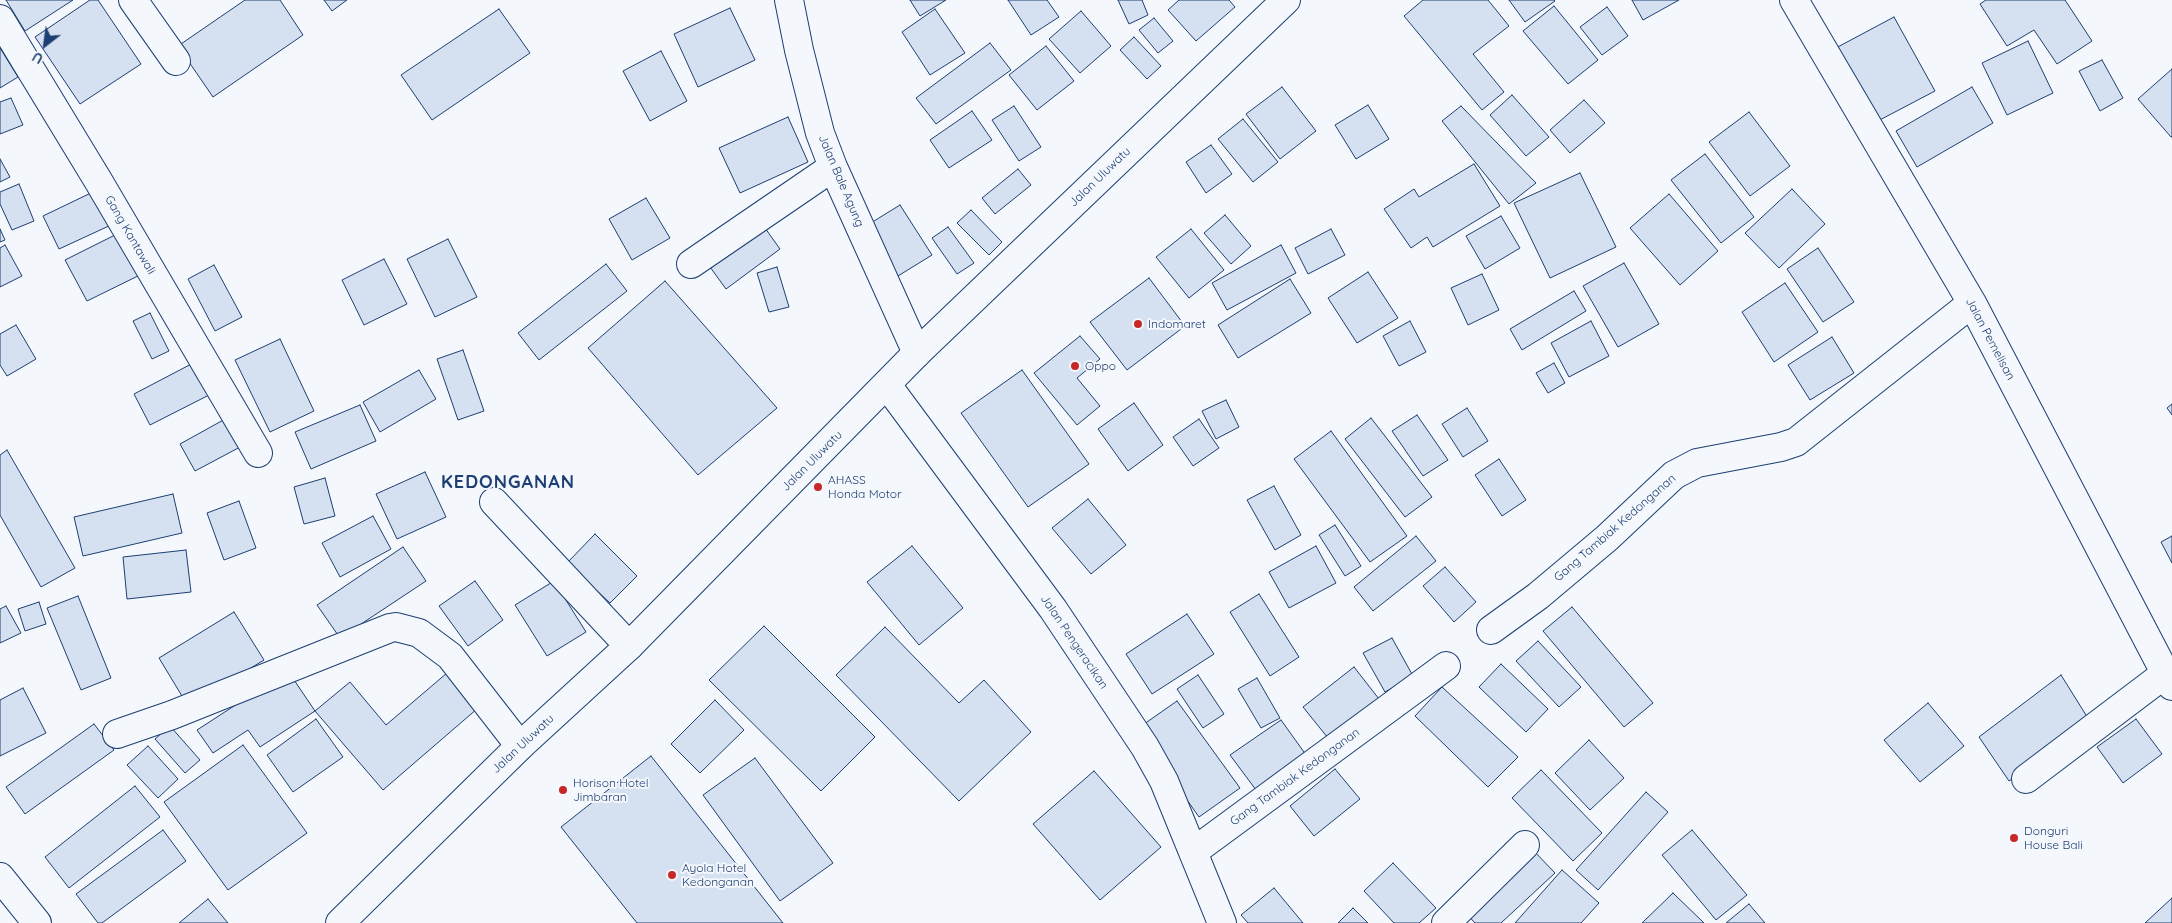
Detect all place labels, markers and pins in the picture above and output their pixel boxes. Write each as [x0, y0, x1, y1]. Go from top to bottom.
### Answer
place label: Indomaret [1148, 317, 1206, 331]
marker: Indomaret [1132, 318, 1144, 330]
place label: Oppo [1085, 359, 1116, 373]
marker: Oppo [1069, 360, 1081, 372]
place label: AHASS Honda Motor [828, 473, 902, 501]
marker: AHASS Honda Motor [812, 481, 824, 493]
place label: Horison Hotel Jimbaran [573, 776, 649, 804]
marker: Horison Hotel Jimbaran [557, 784, 569, 796]
place label: Donguri House Bali [2024, 824, 2083, 852]
marker: Donguri House Bali [2008, 832, 2020, 844]
place label: Ayola Hotel Kedonganan [682, 861, 754, 889]
marker: Ayola Hotel Kedonganan [666, 869, 678, 881]

